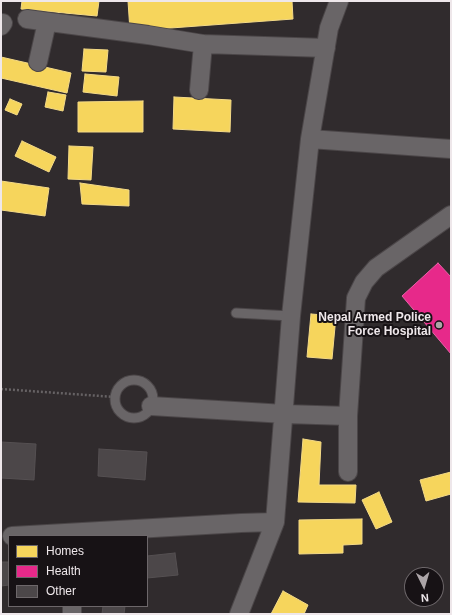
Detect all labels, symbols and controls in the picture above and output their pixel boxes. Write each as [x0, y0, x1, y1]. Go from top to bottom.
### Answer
place label: Nepal Armed Police Force Hospital [318, 311, 431, 339]
marker: Nepal Armed Police Force Hospital [434, 320, 444, 330]
legend [8, 535, 148, 607]
text: Homes [46, 544, 84, 558]
text: Health [46, 564, 81, 578]
north arrow [404, 567, 444, 607]
text: Other [46, 584, 76, 598]
text: N [420, 592, 429, 604]

